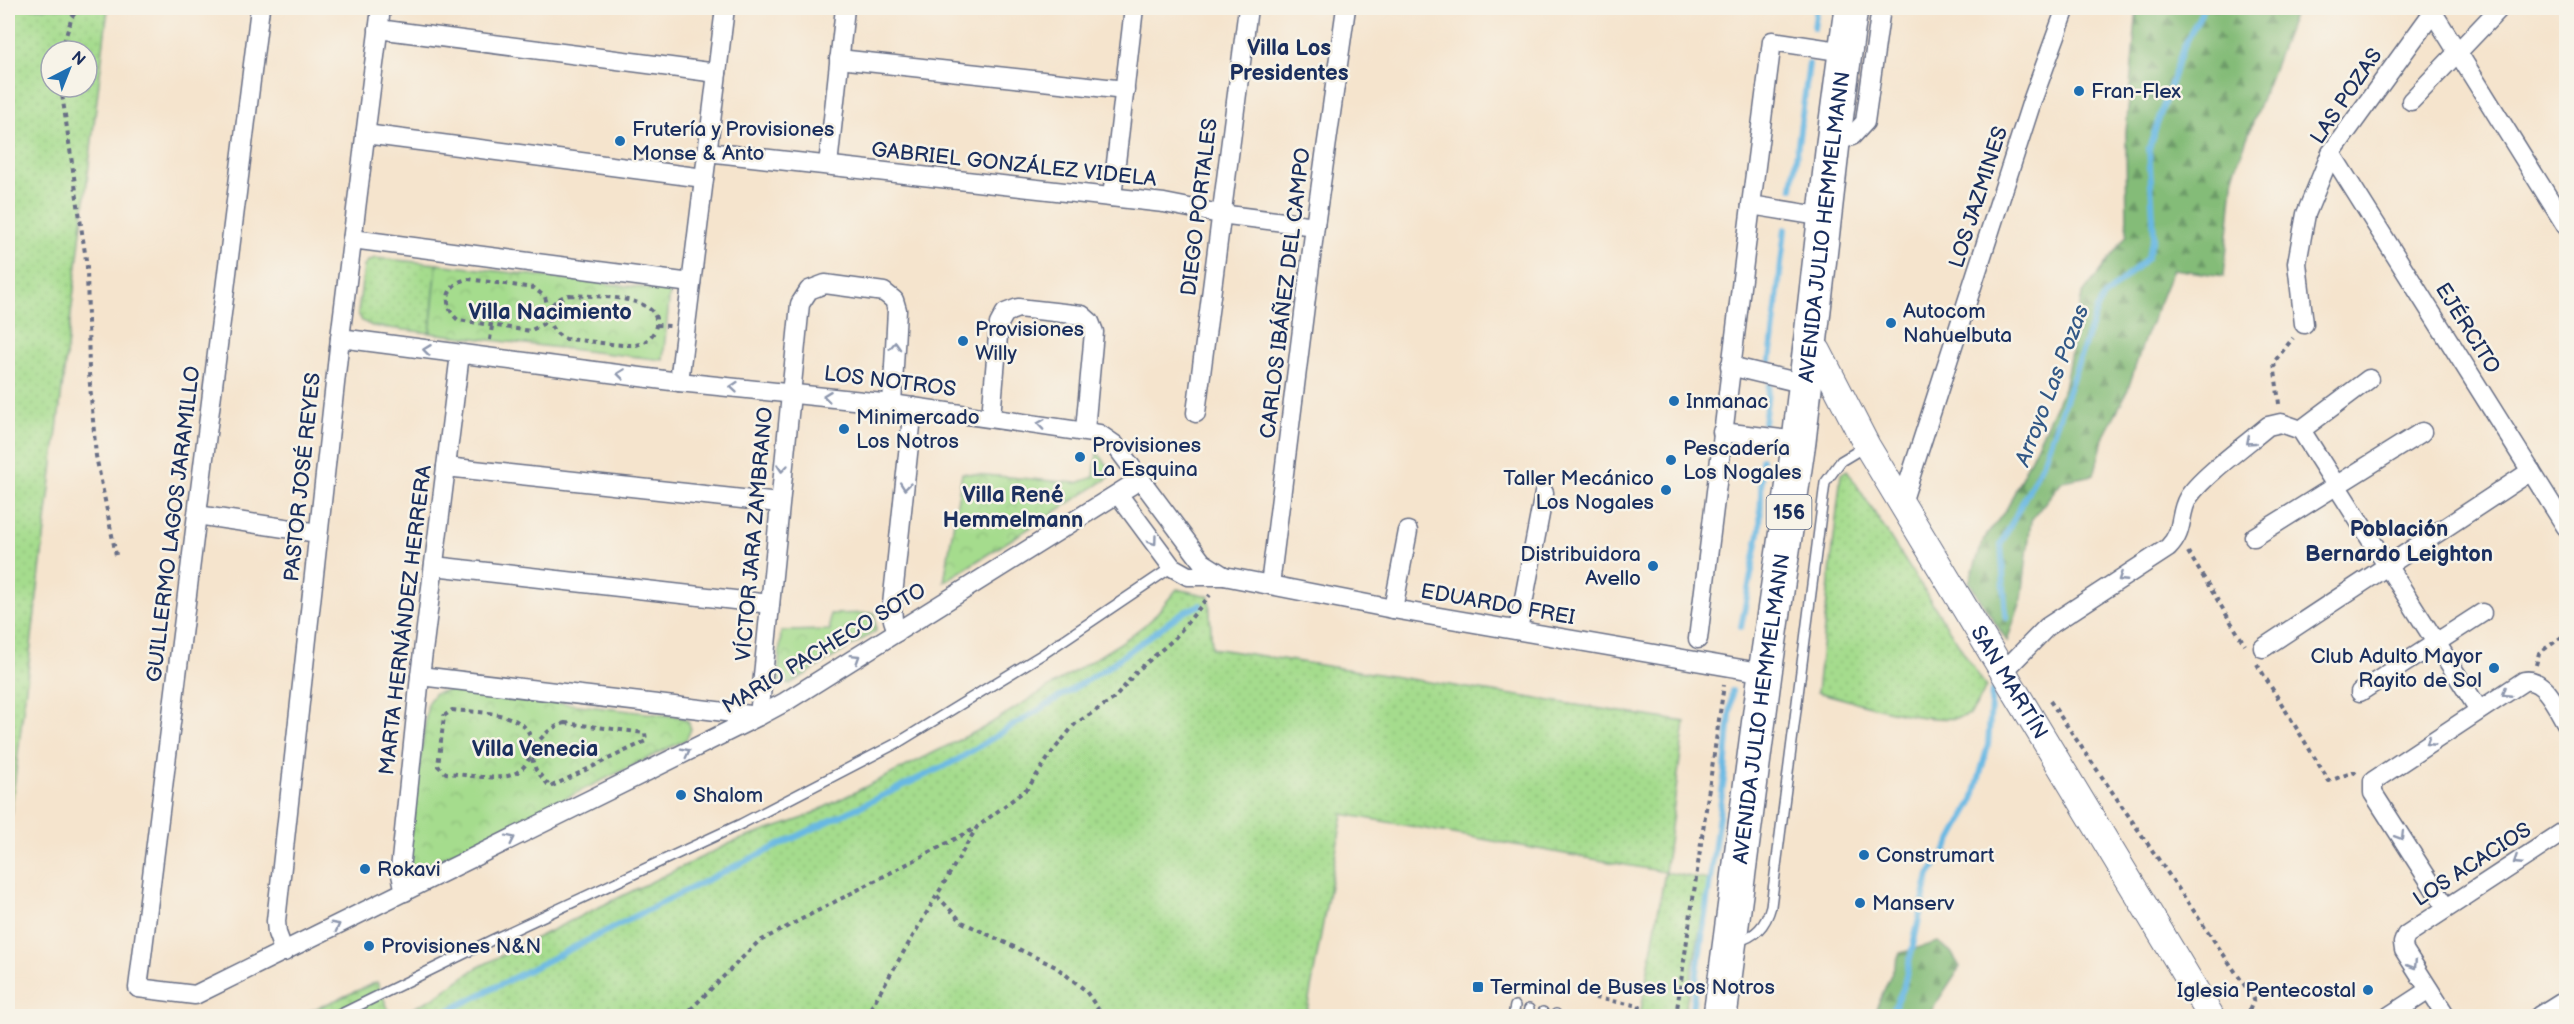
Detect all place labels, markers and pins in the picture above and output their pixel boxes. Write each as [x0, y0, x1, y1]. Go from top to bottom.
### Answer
place label: Fran-Flex [2091, 79, 2181, 104]
marker: Fran-Flex [2072, 84, 2086, 98]
place label: Frutería y Provisiones Monse & Anto [632, 117, 834, 166]
marker: Frutería y Provisiones Monse & Anto [613, 134, 627, 148]
place label: Autocom Nahuelbuta [1903, 299, 2012, 348]
marker: Autocom Nahuelbuta [1884, 316, 1898, 330]
place label: Provisiones Willy [975, 317, 1084, 366]
marker: Provisiones Willy [956, 334, 970, 348]
place label: Inmanac [1686, 389, 1769, 414]
marker: Inmanac [1667, 394, 1681, 408]
place label: Minimercado Los Notros [856, 405, 980, 454]
marker: Minimercado Los Notros [837, 422, 851, 436]
place label: Provisiones La Esquina [1092, 433, 1201, 482]
place label: Pescadería Los Nogales [1683, 436, 1802, 485]
marker: Provisiones La Esquina [1073, 450, 1087, 464]
marker: Pescadería Los Nogales [1664, 453, 1678, 467]
place label: Taller Mecánico Los Nogales [1503, 466, 1654, 515]
marker: Taller Mecánico Los Nogales [1659, 483, 1673, 497]
place label: Distribuidora Avello [1520, 542, 1641, 591]
marker: Distribuidora Avello [1646, 559, 1660, 573]
place label: Club Adulto Mayor Rayito de Sol [2311, 644, 2482, 693]
marker: Club Adulto Mayor Rayito de Sol [2487, 661, 2501, 675]
place label: Shalom [693, 783, 763, 808]
marker: Shalom [674, 788, 688, 802]
place label: Construmart [1876, 843, 1995, 868]
marker: Construmart [1857, 848, 1871, 862]
place label: Rokavi [377, 857, 441, 882]
marker: Rokavi [358, 862, 372, 876]
place label: Manserv [1872, 891, 1955, 916]
marker: Manserv [1853, 896, 1867, 910]
place label: Provisiones N&N [381, 934, 541, 959]
marker: Provisiones N&N [362, 939, 376, 953]
place label: Terminal de Buses Los Notros [1490, 975, 1775, 1000]
place label: Iglesia Pentecostal [2177, 978, 2356, 1003]
marker: Terminal de Buses Los Notros [1471, 980, 1485, 994]
marker: Iglesia Pentecostal [2361, 983, 2375, 997]

